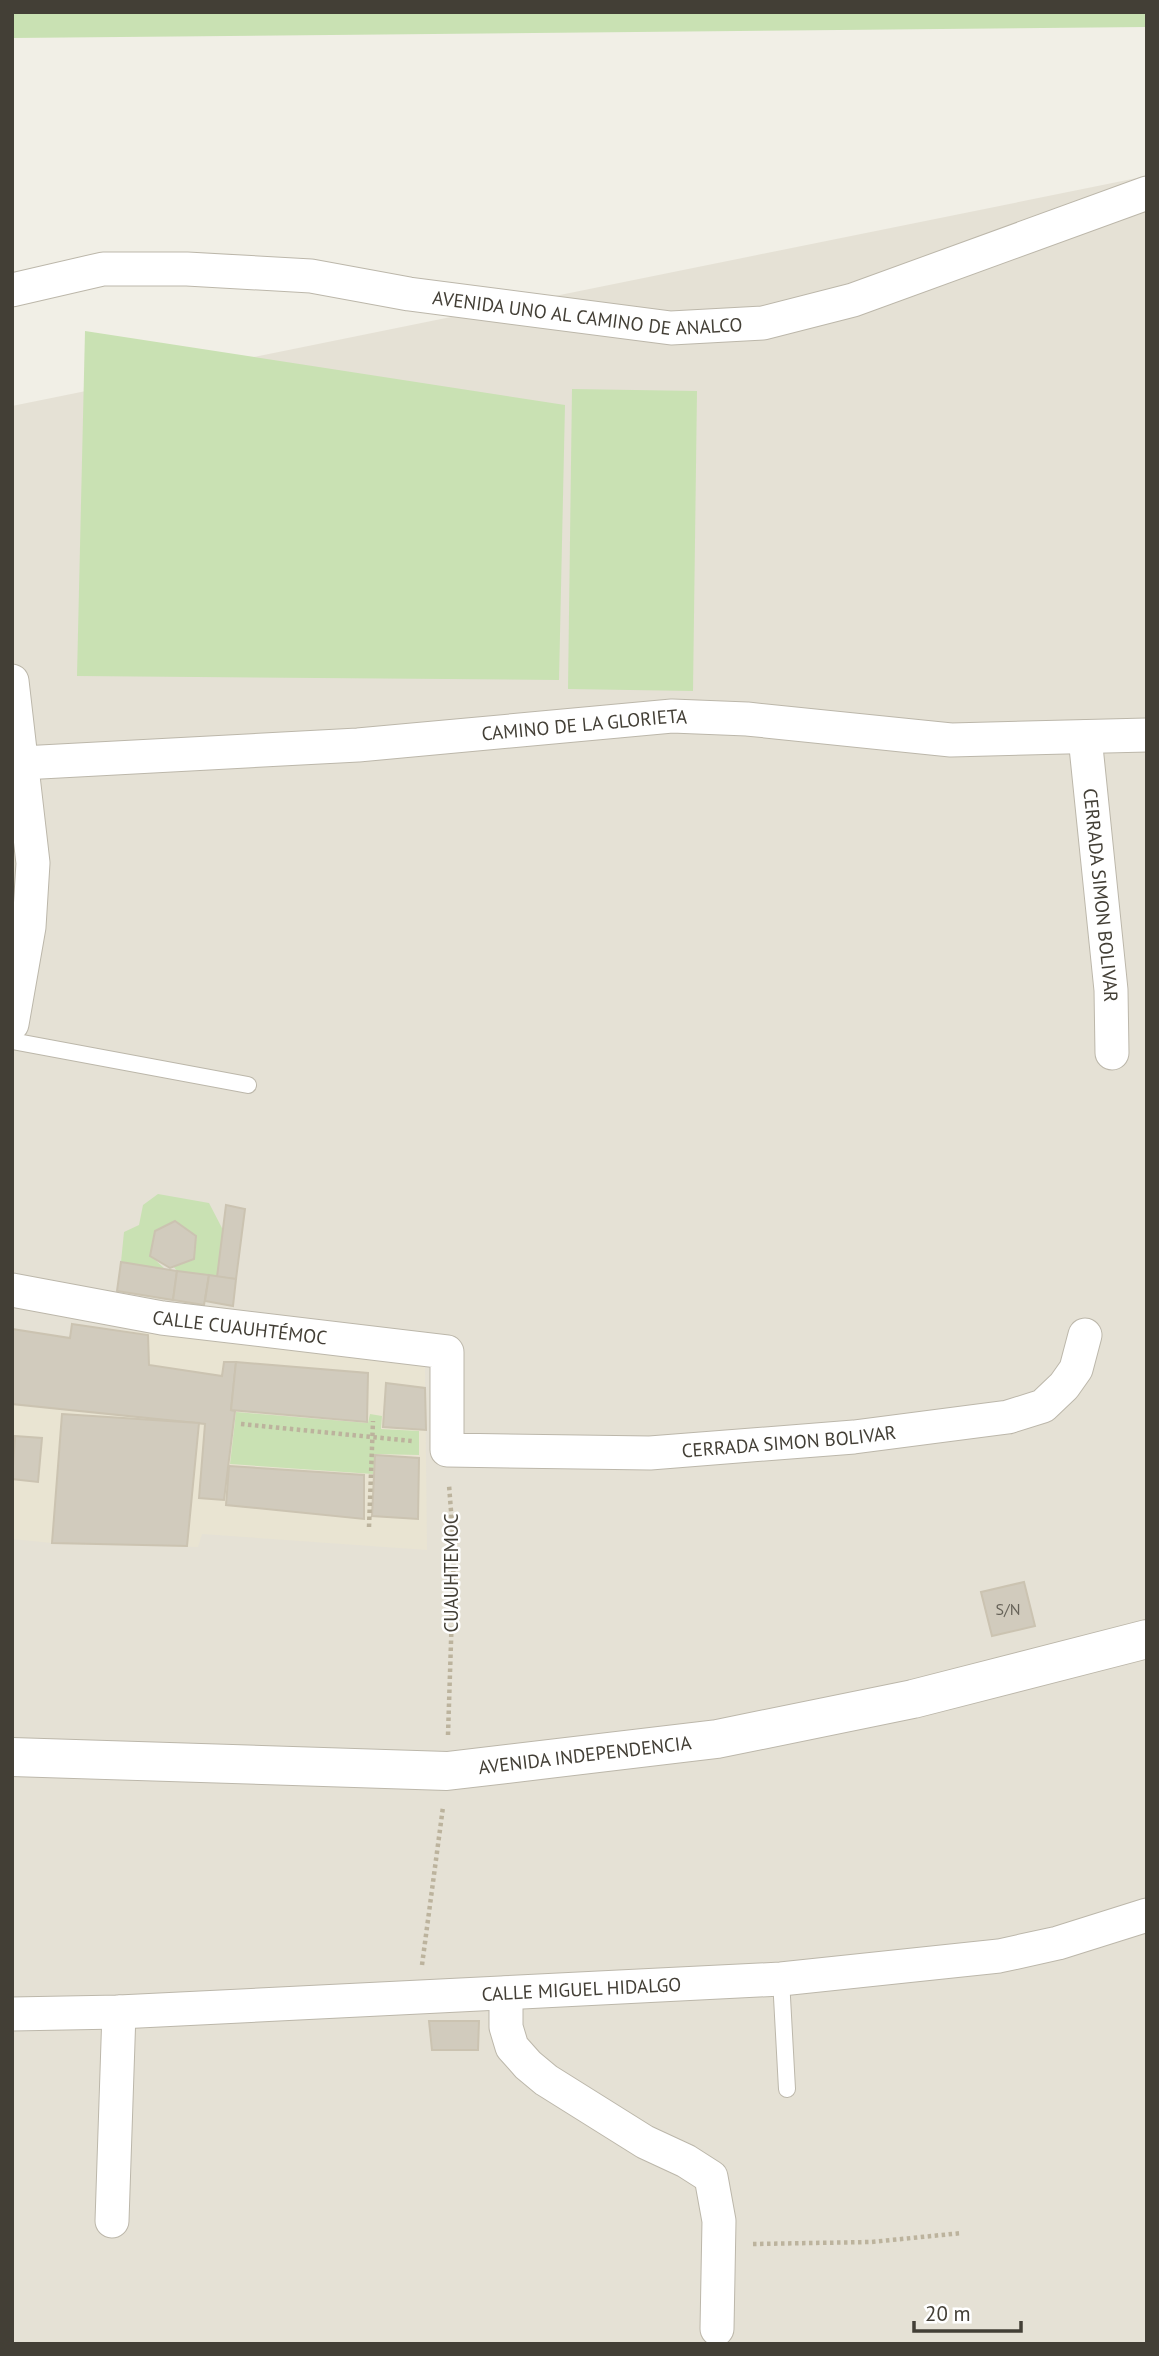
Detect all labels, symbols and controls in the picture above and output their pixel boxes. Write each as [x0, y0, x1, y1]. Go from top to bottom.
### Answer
street label: AVENIDA UNO AL CAMINO DE ANALCO [431, 285, 743, 340]
street label: CAMINO DE LA GLORIETA [481, 703, 688, 746]
street label: CERRADA SIMON BOLIVAR [1078, 787, 1123, 1002]
street label: CALLE CUAUHTÉMOC [151, 1304, 329, 1350]
street label: CERRADA SIMON BOLIVAR [681, 1420, 897, 1462]
street label: CUAUHTEMOC [439, 1513, 463, 1633]
house number: S/N [996, 1599, 1020, 1619]
street label: AVENIDA INDEPENDENCIA [477, 1730, 693, 1779]
street label: CALLE MIGUEL HIDALGO [481, 1972, 682, 2006]
scale bar [914, 2290, 1021, 2334]
text: 20 m [925, 2300, 971, 2327]

